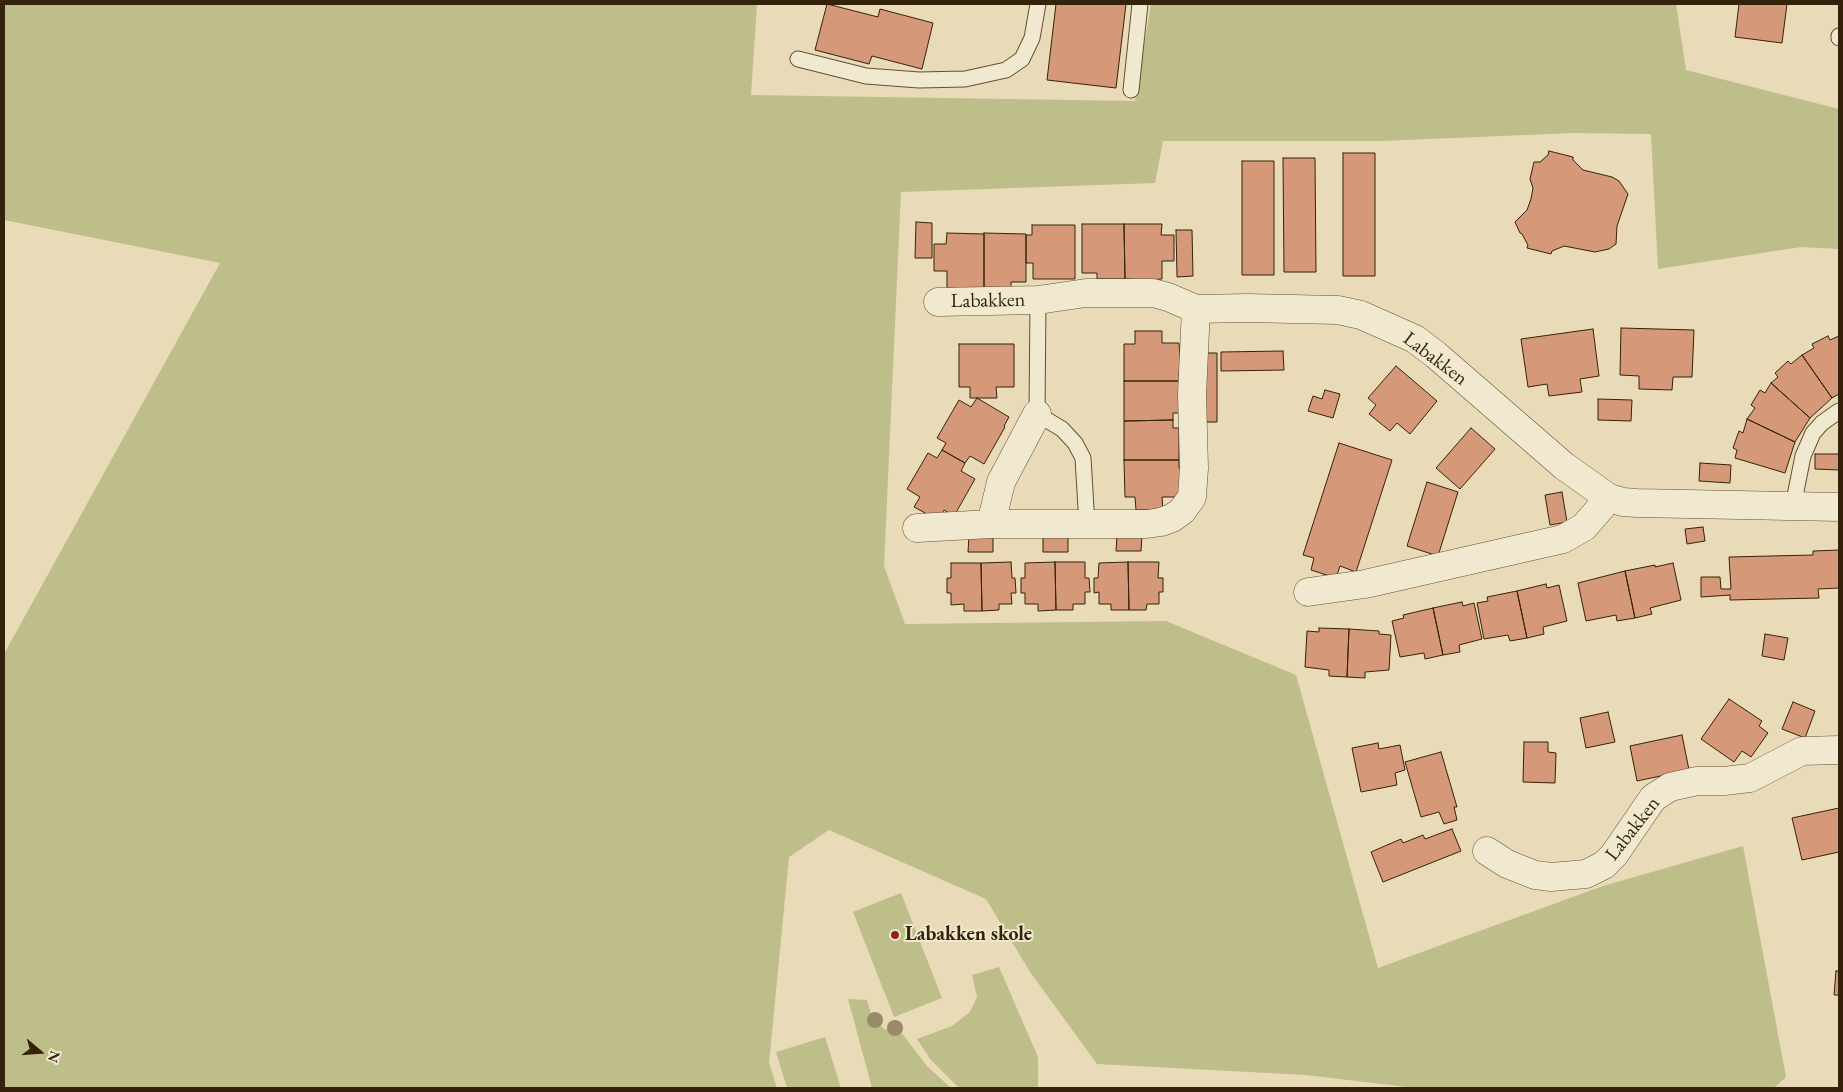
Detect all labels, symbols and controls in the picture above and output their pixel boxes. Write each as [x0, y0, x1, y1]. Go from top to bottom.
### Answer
street label: Labakken [950, 288, 1026, 314]
street label: Labakken [1398, 327, 1472, 391]
street label: Labakken [1601, 792, 1665, 866]
place label: Labakken skole [905, 923, 1032, 947]
marker: Labakken skole [889, 929, 901, 941]
north arrow [15, 1027, 65, 1077]
text: N [44, 1048, 65, 1065]

